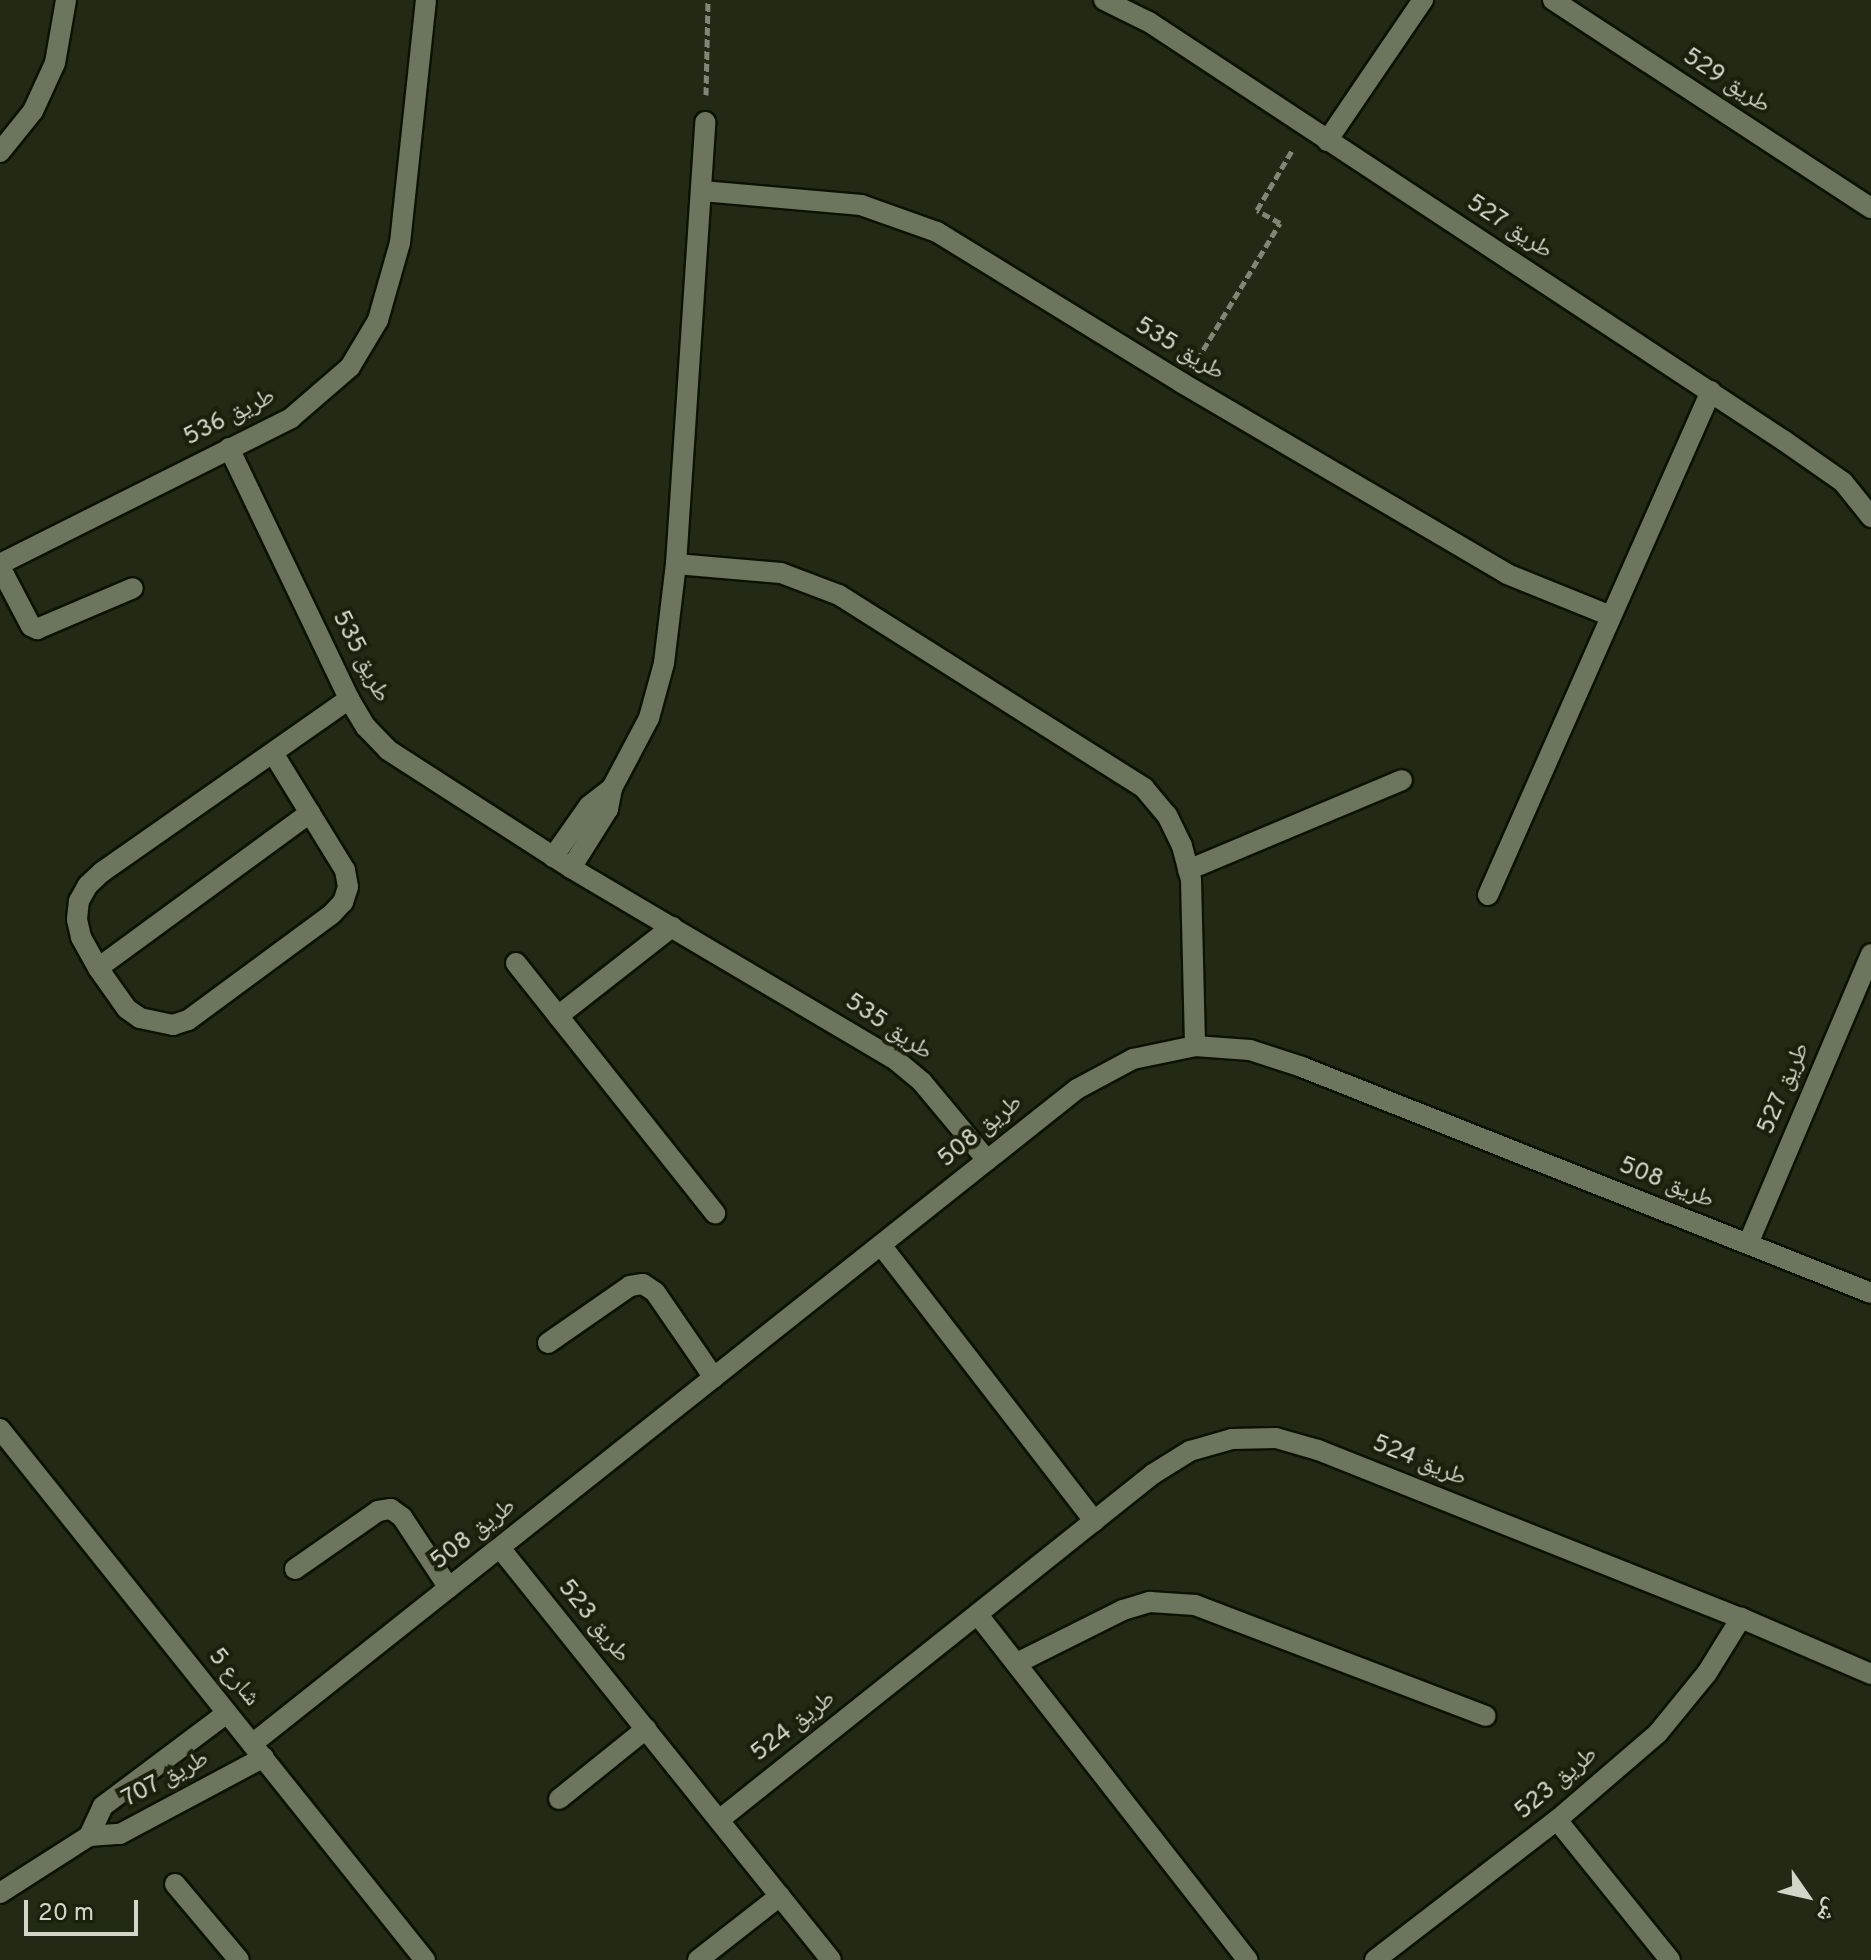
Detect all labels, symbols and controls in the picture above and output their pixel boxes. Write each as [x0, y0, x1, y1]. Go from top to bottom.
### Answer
street label: طريق 529 [1677, 43, 1775, 121]
street label: طريق 527 [1461, 190, 1557, 266]
street label: طريق 535 [1129, 312, 1229, 388]
street label: طريق 536 [180, 383, 280, 453]
street label: طريق 535 [325, 606, 395, 708]
street label: طريق 535 [839, 988, 937, 1068]
street label: طريق 527 [1753, 1039, 1817, 1139]
street label: طريق 508 [933, 1089, 1029, 1175]
street label: طريق 508 [1614, 1152, 1718, 1216]
street label: طريق 524 [1368, 1430, 1470, 1494]
street label: طريق 508 [426, 1493, 522, 1577]
street label: طريق 523 [551, 1575, 635, 1669]
street label: شارع 5 [201, 1643, 265, 1713]
street label: طريق 524 [746, 1685, 842, 1769]
street label: طريق 523 [1510, 1741, 1604, 1827]
street label: طريق 707 [118, 1745, 214, 1815]
north arrow [1767, 1856, 1847, 1936]
scale bar [28, 1884, 142, 1934]
text: ش [1810, 1892, 1845, 1927]
text: 20 m [38, 1899, 94, 1929]

